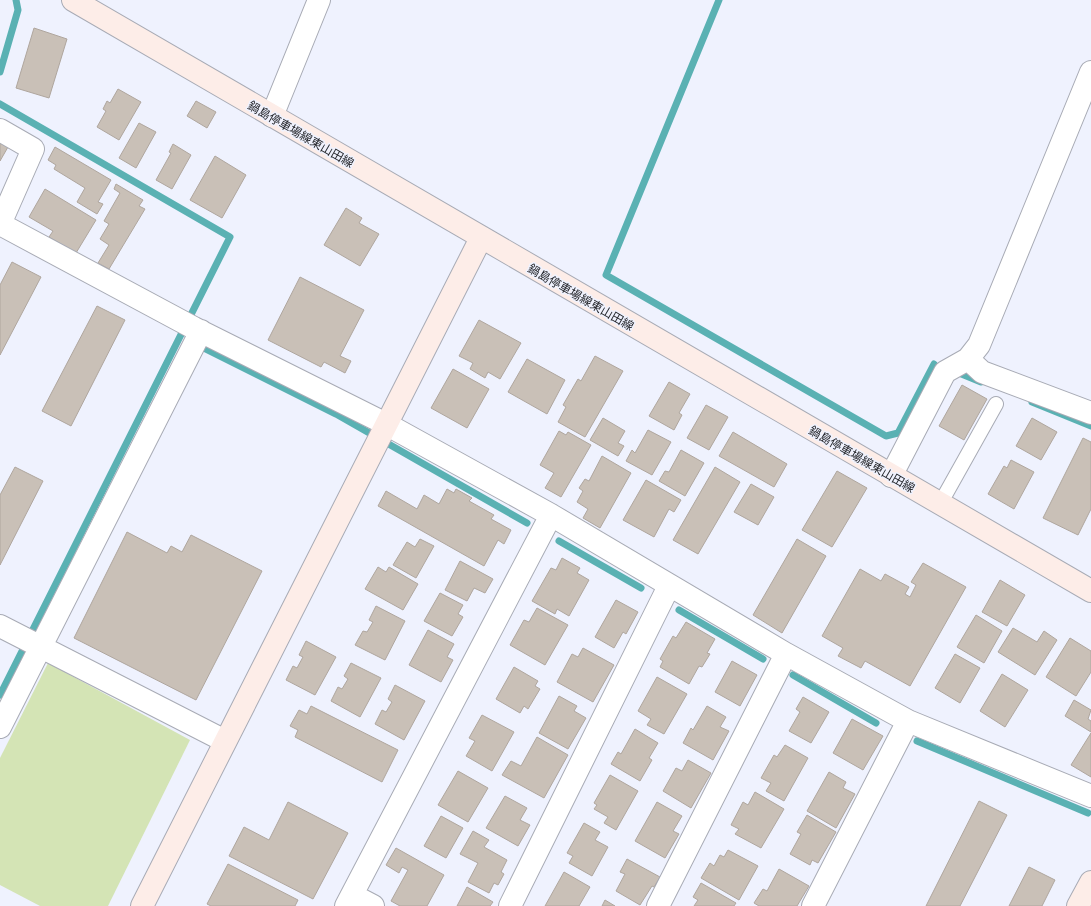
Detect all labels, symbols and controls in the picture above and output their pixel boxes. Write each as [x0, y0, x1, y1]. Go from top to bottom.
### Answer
street label: 鍋島停車場線東山田線 [245, 98, 357, 170]
street label: 鍋島停車場線東山田線 [525, 261, 637, 333]
street label: 鍋島停車場線東山田線 [806, 423, 918, 495]

